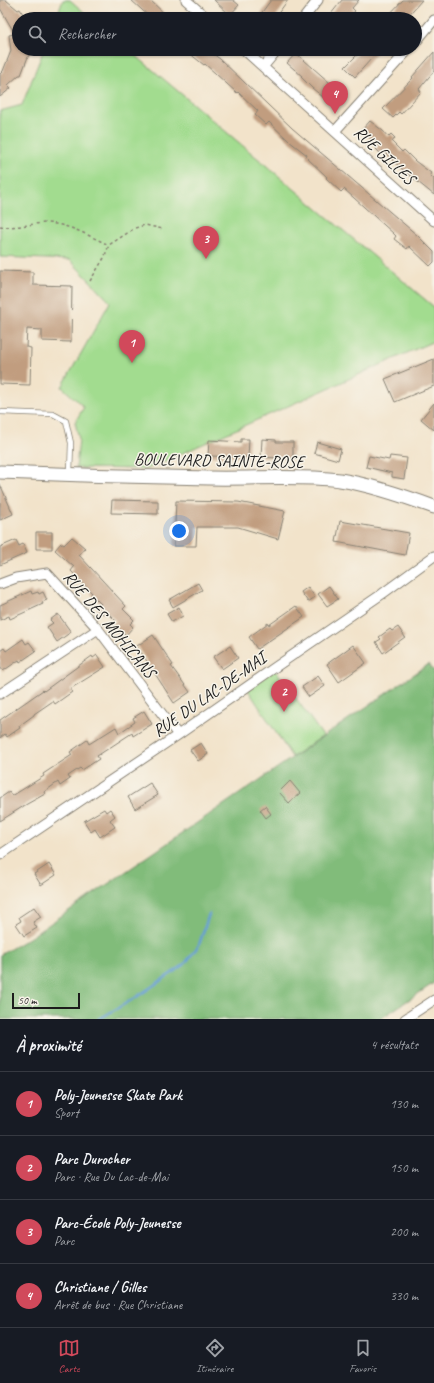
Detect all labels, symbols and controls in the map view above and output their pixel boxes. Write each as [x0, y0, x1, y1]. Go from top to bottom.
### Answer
search box [12, 12, 422, 56]
icon: search [26, 23, 48, 45]
text: Rechercher [58, 25, 116, 44]
pin: 4 [322, 81, 348, 114]
street label: RUE GILLES [349, 122, 422, 191]
pin: 3 [193, 226, 219, 259]
pin: 1 [119, 330, 145, 363]
street label: BOULEVARD SAINTE-ROSE [134, 449, 307, 473]
your location [169, 521, 189, 541]
street label: RUE DES MOHICANS [59, 567, 162, 684]
street label: RUE DU LAC-DE-MAI [149, 645, 273, 741]
pin: 2 [271, 679, 297, 712]
scale bar [12, 991, 80, 1010]
text: 50 m [18, 993, 37, 1007]
text: À proximité [16, 1035, 81, 1056]
text: 4 résultats [370, 1037, 418, 1053]
text: Poly-Jeunesse Skate Park [54, 1086, 182, 1105]
text: 1 [26, 1096, 32, 1112]
text: 130 m [390, 1096, 418, 1112]
text: Sport [54, 1105, 79, 1121]
text: Parc Durocher [54, 1150, 130, 1169]
text: 2 [26, 1160, 32, 1176]
text: 150 m [390, 1160, 418, 1176]
text: Parc · Rue Du Lac-de-Mai [54, 1169, 169, 1185]
text: Parc-École Poly-Jeunesse [54, 1214, 180, 1233]
text: 3 [26, 1224, 32, 1240]
text: 200 m [390, 1224, 418, 1240]
text: Parc [54, 1233, 74, 1249]
text: Christiane / Gilles [54, 1278, 146, 1297]
text: 4 [26, 1288, 32, 1304]
text: 330 m [390, 1288, 418, 1304]
text: Arrêt de bus · Rue Christiane [54, 1297, 182, 1313]
tab: Carte [58, 1337, 80, 1375]
tab: Itinéraire [196, 1337, 233, 1375]
tab: Favoris [349, 1337, 376, 1375]

